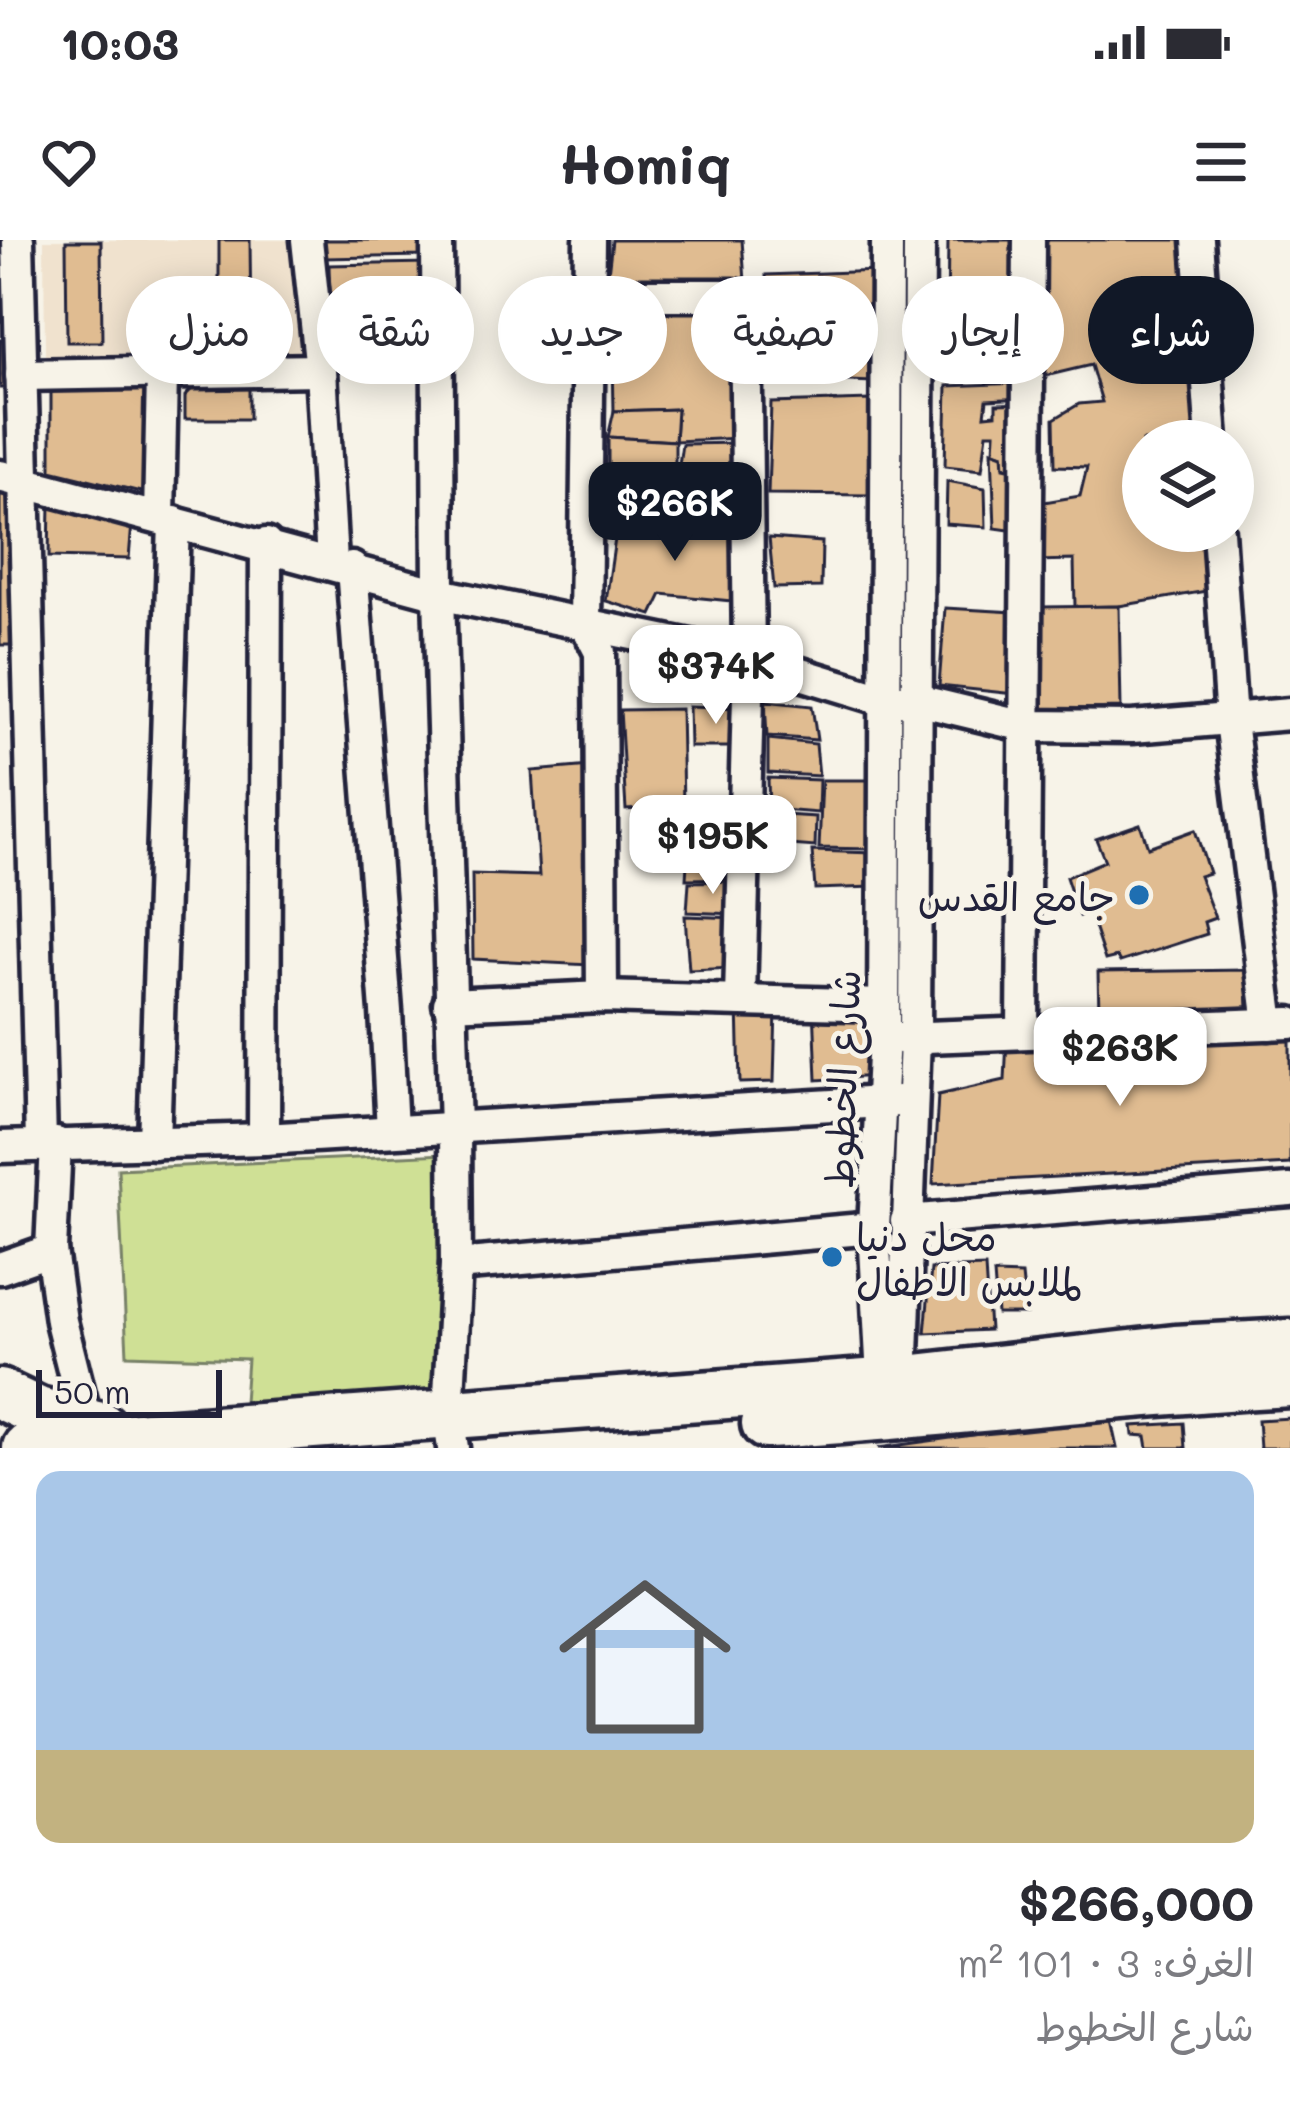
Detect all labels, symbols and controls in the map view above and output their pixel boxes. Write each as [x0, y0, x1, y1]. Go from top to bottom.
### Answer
text: 10:03 [60, 13, 179, 71]
text: Homiq [559, 127, 731, 198]
icon: heart [36, 129, 102, 195]
icon: menu [1188, 129, 1254, 195]
chip: منزل [126, 276, 293, 384]
chip: شقة [317, 276, 474, 384]
chip: جديد [498, 276, 667, 384]
chip: تصفية [691, 276, 878, 384]
chip: إيجار [902, 276, 1064, 384]
chip: شراء [1088, 276, 1254, 384]
map controls [1122, 420, 1254, 552]
button: layers [1122, 420, 1254, 552]
pin: $266K [591, 462, 759, 564]
text: $266K [616, 475, 734, 526]
pin: $374K [632, 625, 800, 727]
text: $374K [656, 638, 776, 689]
pin: $195K [629, 795, 797, 897]
text: $195K [656, 808, 770, 859]
place label: جامع القدس [918, 870, 1115, 925]
marker: جامع القدس [1126, 882, 1152, 908]
street label: شارع الخطوط [812, 969, 874, 1189]
pin: $263K [1036, 1007, 1204, 1109]
text: $263K [1061, 1020, 1179, 1071]
place label: محل دنيا لملابس الاطفال [856, 1210, 1082, 1306]
marker: محل دنيا لملابس الاطفال [819, 1244, 845, 1270]
scale bar [36, 1364, 222, 1417]
text: 50 m [54, 1369, 130, 1412]
icon: home [537, 1549, 753, 1765]
text: $266,000 [1018, 1867, 1254, 1934]
text: الغرف: 3 · 101 m² [957, 1936, 1254, 1987]
text: شارع الخطوط [1036, 2000, 1254, 2051]

